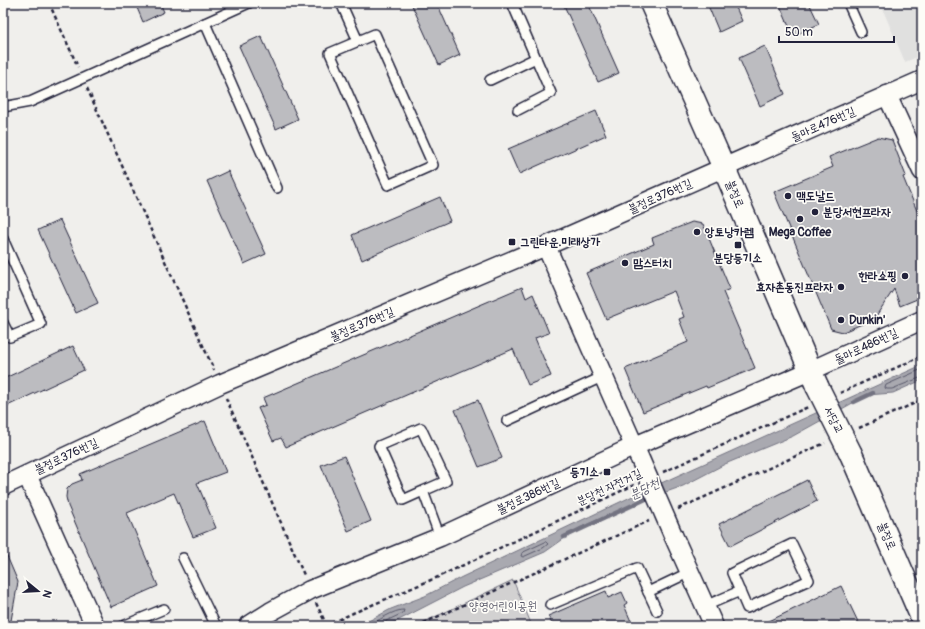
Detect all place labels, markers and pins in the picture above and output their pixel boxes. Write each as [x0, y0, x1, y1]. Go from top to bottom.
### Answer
place label: 맥도날드 [796, 189, 835, 204]
marker: 맥도날드 [783, 191, 793, 201]
place label: 분당서현프라자 [823, 205, 891, 220]
marker: 분당서현프라자 [810, 207, 820, 217]
marker: Mega Coffee [795, 214, 805, 224]
place label: 앙토낭카렘 [705, 225, 754, 240]
place label: Mega Coffee [769, 225, 832, 240]
marker: 앙토낭카렘 [692, 227, 702, 237]
place label: 그린타운.미래상가 [520, 235, 600, 250]
marker: 그린타운.미래상가 [507, 237, 517, 247]
marker: 분당등기소 [733, 240, 743, 250]
place label: 분당등기소 [714, 251, 762, 266]
place label: 맘스터치 [633, 256, 672, 271]
marker: 맘스터치 [620, 258, 630, 268]
place label: 한라쇼핑 [857, 269, 897, 284]
marker: 한라쇼핑 [900, 271, 910, 281]
place label: 효자촌동진프라자 [756, 280, 833, 295]
marker: 효자촌동진프라자 [836, 282, 846, 292]
place label: Dunkin' [849, 313, 885, 328]
marker: Dunkin' [836, 315, 846, 325]
place label: 등기소 [570, 465, 599, 480]
marker: 등기소 [602, 467, 612, 477]

